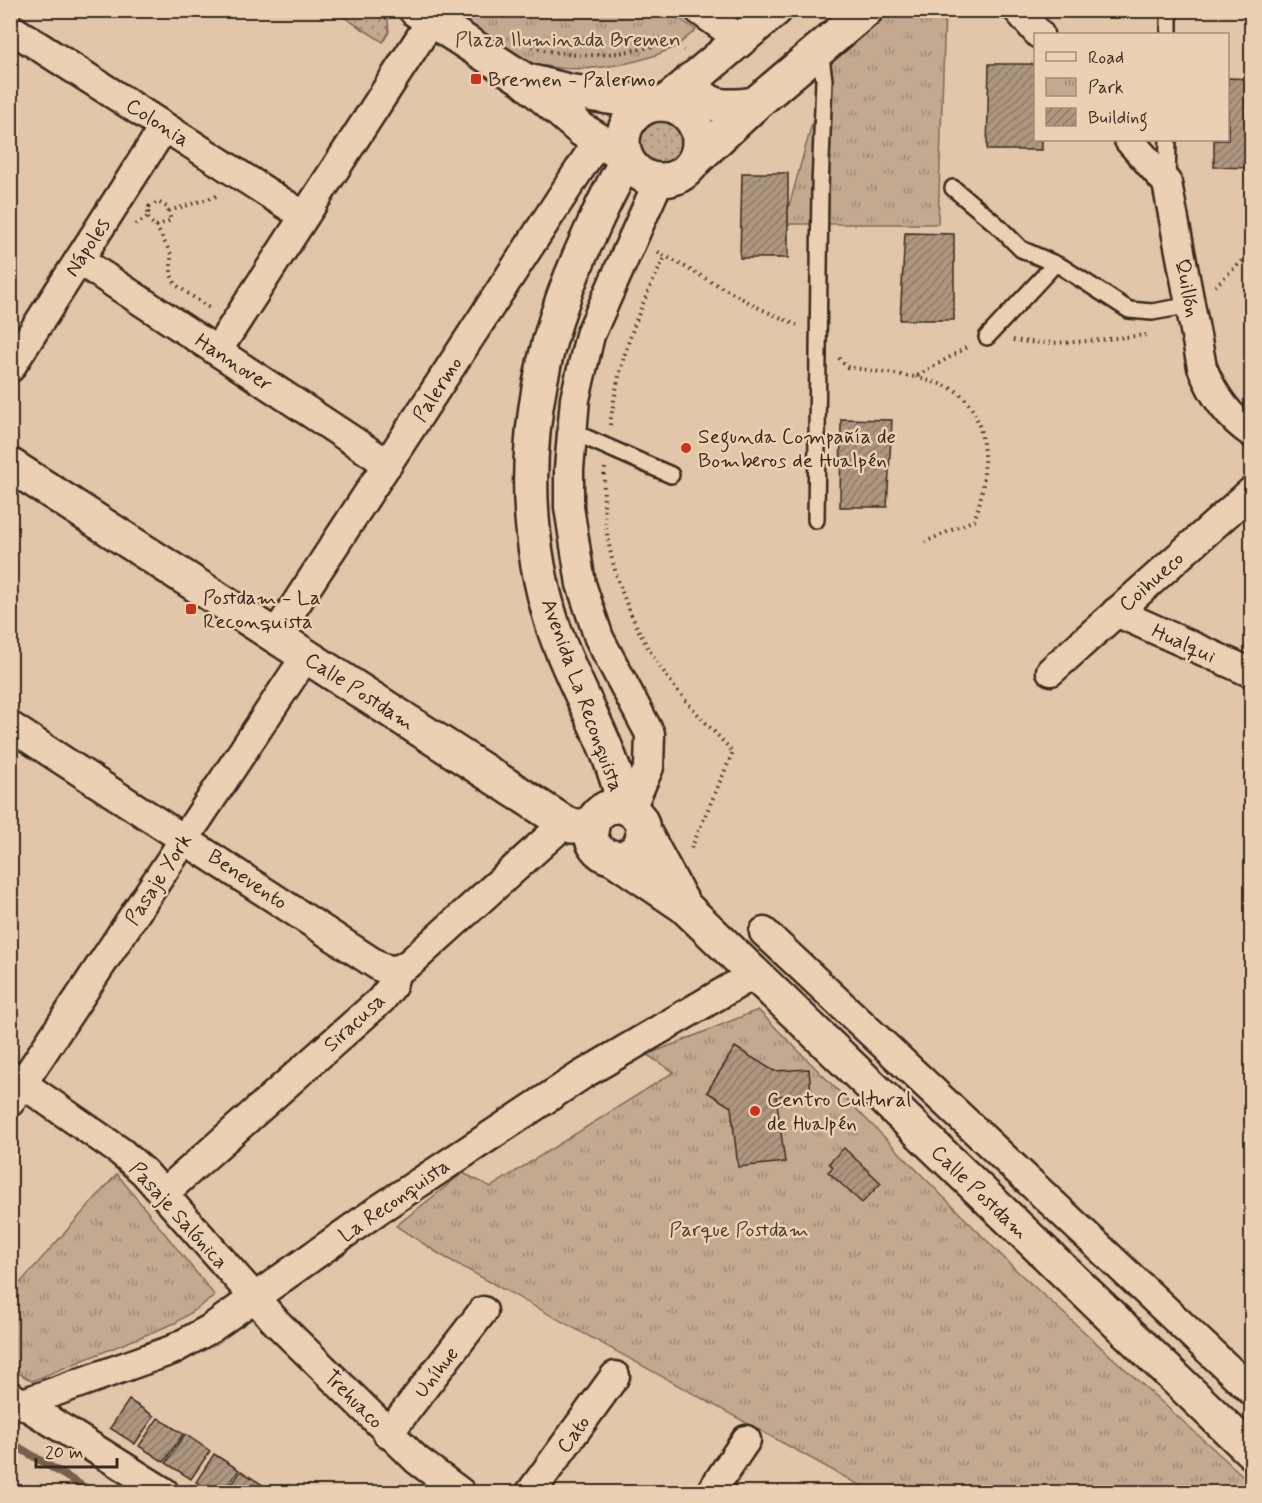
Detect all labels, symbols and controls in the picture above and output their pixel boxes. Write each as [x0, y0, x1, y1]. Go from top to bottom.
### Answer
park label: Plaza Iluminada Bremen [455, 26, 681, 54]
legend [1034, 33, 1229, 141]
text: Road [1088, 46, 1124, 70]
place label: Bremen - Palermo [488, 66, 656, 94]
marker: Bremen - Palermo [469, 72, 483, 86]
text: Park [1088, 76, 1124, 100]
street label: Colonia [120, 92, 195, 154]
text: Building [1088, 106, 1148, 132]
street label: Nápoles [58, 213, 117, 282]
street label: Quillón [1168, 256, 1206, 320]
street label: Hannover [189, 327, 278, 399]
street label: Palermo [406, 352, 469, 428]
place label: Segunda Compañía de Bomberos de Hualpén [698, 423, 896, 475]
marker: Segunda Compañía de Bomberos de Hualpén [679, 441, 693, 455]
street label: Coihueco [1113, 545, 1190, 618]
place label: Postdam - La Reconquista [203, 584, 321, 636]
street label: Avenida La Reconquista [534, 595, 630, 796]
marker: Postdam - La Reconquista [184, 602, 198, 616]
street label: Hualqui [1147, 617, 1220, 671]
street label: Calle Postdam [299, 646, 420, 738]
street label: Pasaje York [119, 828, 199, 931]
street label: Benevento [202, 843, 293, 917]
street label: Siracusa [318, 987, 392, 1059]
place label: Centro Cultural de Hualpén [767, 1086, 911, 1138]
marker: Centro Cultural de Hualpén [748, 1104, 762, 1118]
street label: Calle Postdam [924, 1139, 1034, 1246]
street label: La Reconquista [333, 1152, 456, 1249]
street label: Pasaje Salónica [122, 1156, 234, 1275]
park label: Parque Postdam [669, 1216, 809, 1244]
street label: Uníhue [408, 1341, 466, 1404]
street label: Trehuaco [317, 1364, 389, 1436]
street label: Cato [551, 1410, 597, 1459]
scale bar [36, 1431, 117, 1469]
text: 20 m [45, 1441, 83, 1465]

